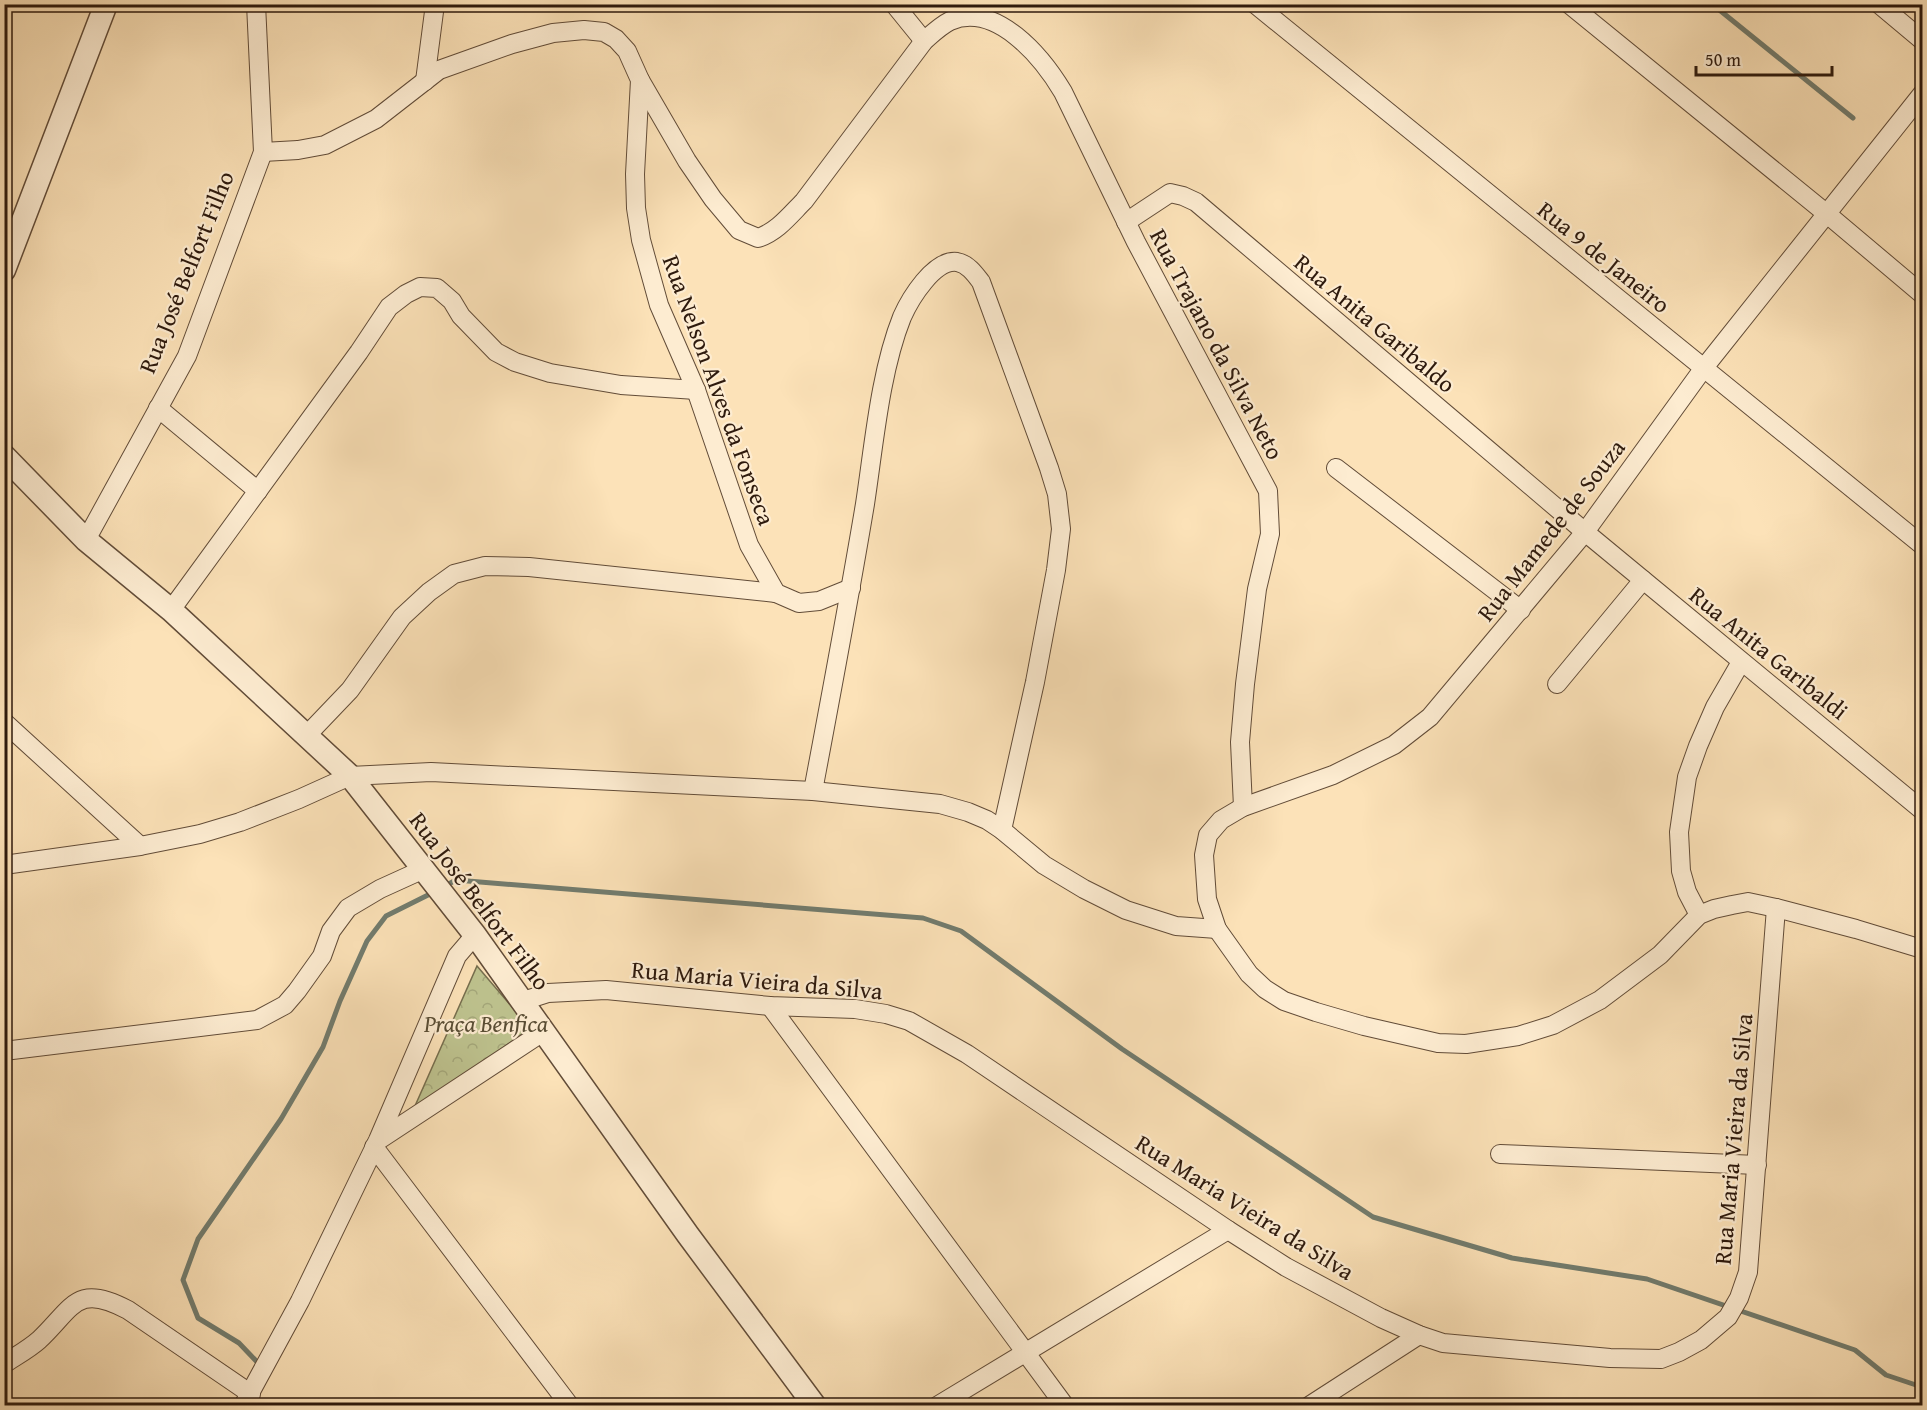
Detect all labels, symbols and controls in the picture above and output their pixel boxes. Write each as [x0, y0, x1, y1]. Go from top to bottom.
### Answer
scale bar [1696, 39, 1832, 77]
text: 50 m [1705, 46, 1741, 73]
street label: Rua José Belfort Filho [129, 166, 243, 378]
street label: Rua 9 de Janeiro [1530, 192, 1678, 322]
street label: Rua Trajano da Silva Neto [1141, 222, 1293, 466]
street label: Rua Anita Garibaldo [1287, 245, 1463, 401]
street label: Rua Nelson Alves da Fonseca [654, 250, 784, 531]
street label: Rua Mamede de Souza [1469, 431, 1634, 629]
street label: Rua Anita Garibaldi [1682, 578, 1856, 728]
street label: Rua José Belfort Filho [401, 804, 559, 998]
street label: Rua Maria Vieira da Silva [630, 952, 885, 1008]
park label: Praça Benfica [423, 1006, 548, 1041]
street label: Rua Maria Vieira da Silva [1705, 1011, 1761, 1266]
street label: Rua Maria Vieira da Silva [1129, 1125, 1362, 1289]

